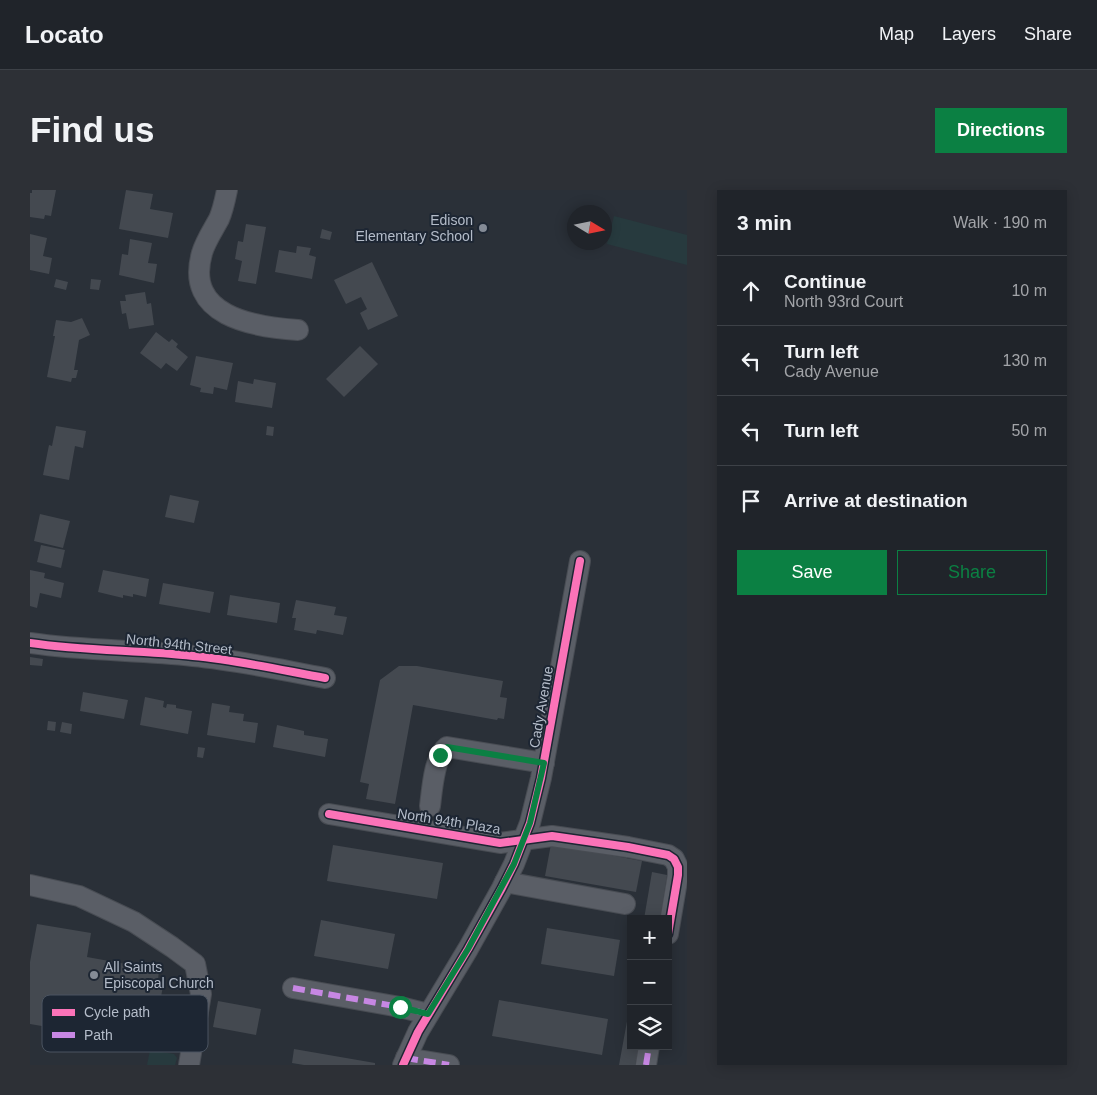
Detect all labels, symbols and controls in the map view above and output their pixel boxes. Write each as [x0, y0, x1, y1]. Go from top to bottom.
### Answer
text: Locato [25, 21, 104, 48]
text: Map [879, 24, 914, 44]
text: Layers [942, 24, 996, 44]
text: Share [1024, 24, 1072, 44]
button: Directions [935, 108, 1067, 153]
text: Find us [30, 110, 154, 149]
north arrow [567, 205, 612, 250]
text: 3 min [737, 211, 792, 234]
place label: Edison Elementary School [355, 212, 473, 244]
text: Walk · 190 m [953, 214, 1047, 231]
marker: Edison Elementary School [477, 222, 489, 234]
text: Continue [784, 271, 866, 292]
icon: ahead [737, 277, 765, 305]
text: 10 m [1011, 282, 1047, 299]
text: North 93rd Court [784, 293, 903, 310]
text: Turn left [784, 341, 859, 362]
icon: left [737, 347, 765, 375]
text: 130 m [1003, 352, 1047, 369]
text: Cady Avenue [784, 363, 879, 380]
icon: left [737, 417, 765, 445]
text: Turn left [784, 420, 859, 441]
text: 50 m [1011, 422, 1047, 439]
icon: arrive [737, 487, 765, 515]
text: Arrive at destination [784, 490, 968, 511]
button: Save [737, 550, 887, 595]
button: Share [897, 550, 1047, 595]
street label: North 94th Street [125, 630, 233, 658]
street label: Cady Avenue [526, 665, 556, 749]
route end [429, 744, 452, 767]
street label: North 94th Plaza [396, 805, 502, 837]
map controls [627, 915, 672, 1050]
button: + [627, 915, 672, 960]
place label: All Saints Episcopal Church [104, 959, 214, 991]
button: − [627, 960, 672, 1005]
marker: All Saints Episcopal Church [88, 969, 100, 981]
legend [42, 995, 208, 1052]
route start [389, 996, 412, 1019]
text: Cycle path [84, 1004, 150, 1020]
button: layers [627, 1005, 672, 1050]
text: Path [84, 1027, 113, 1043]

